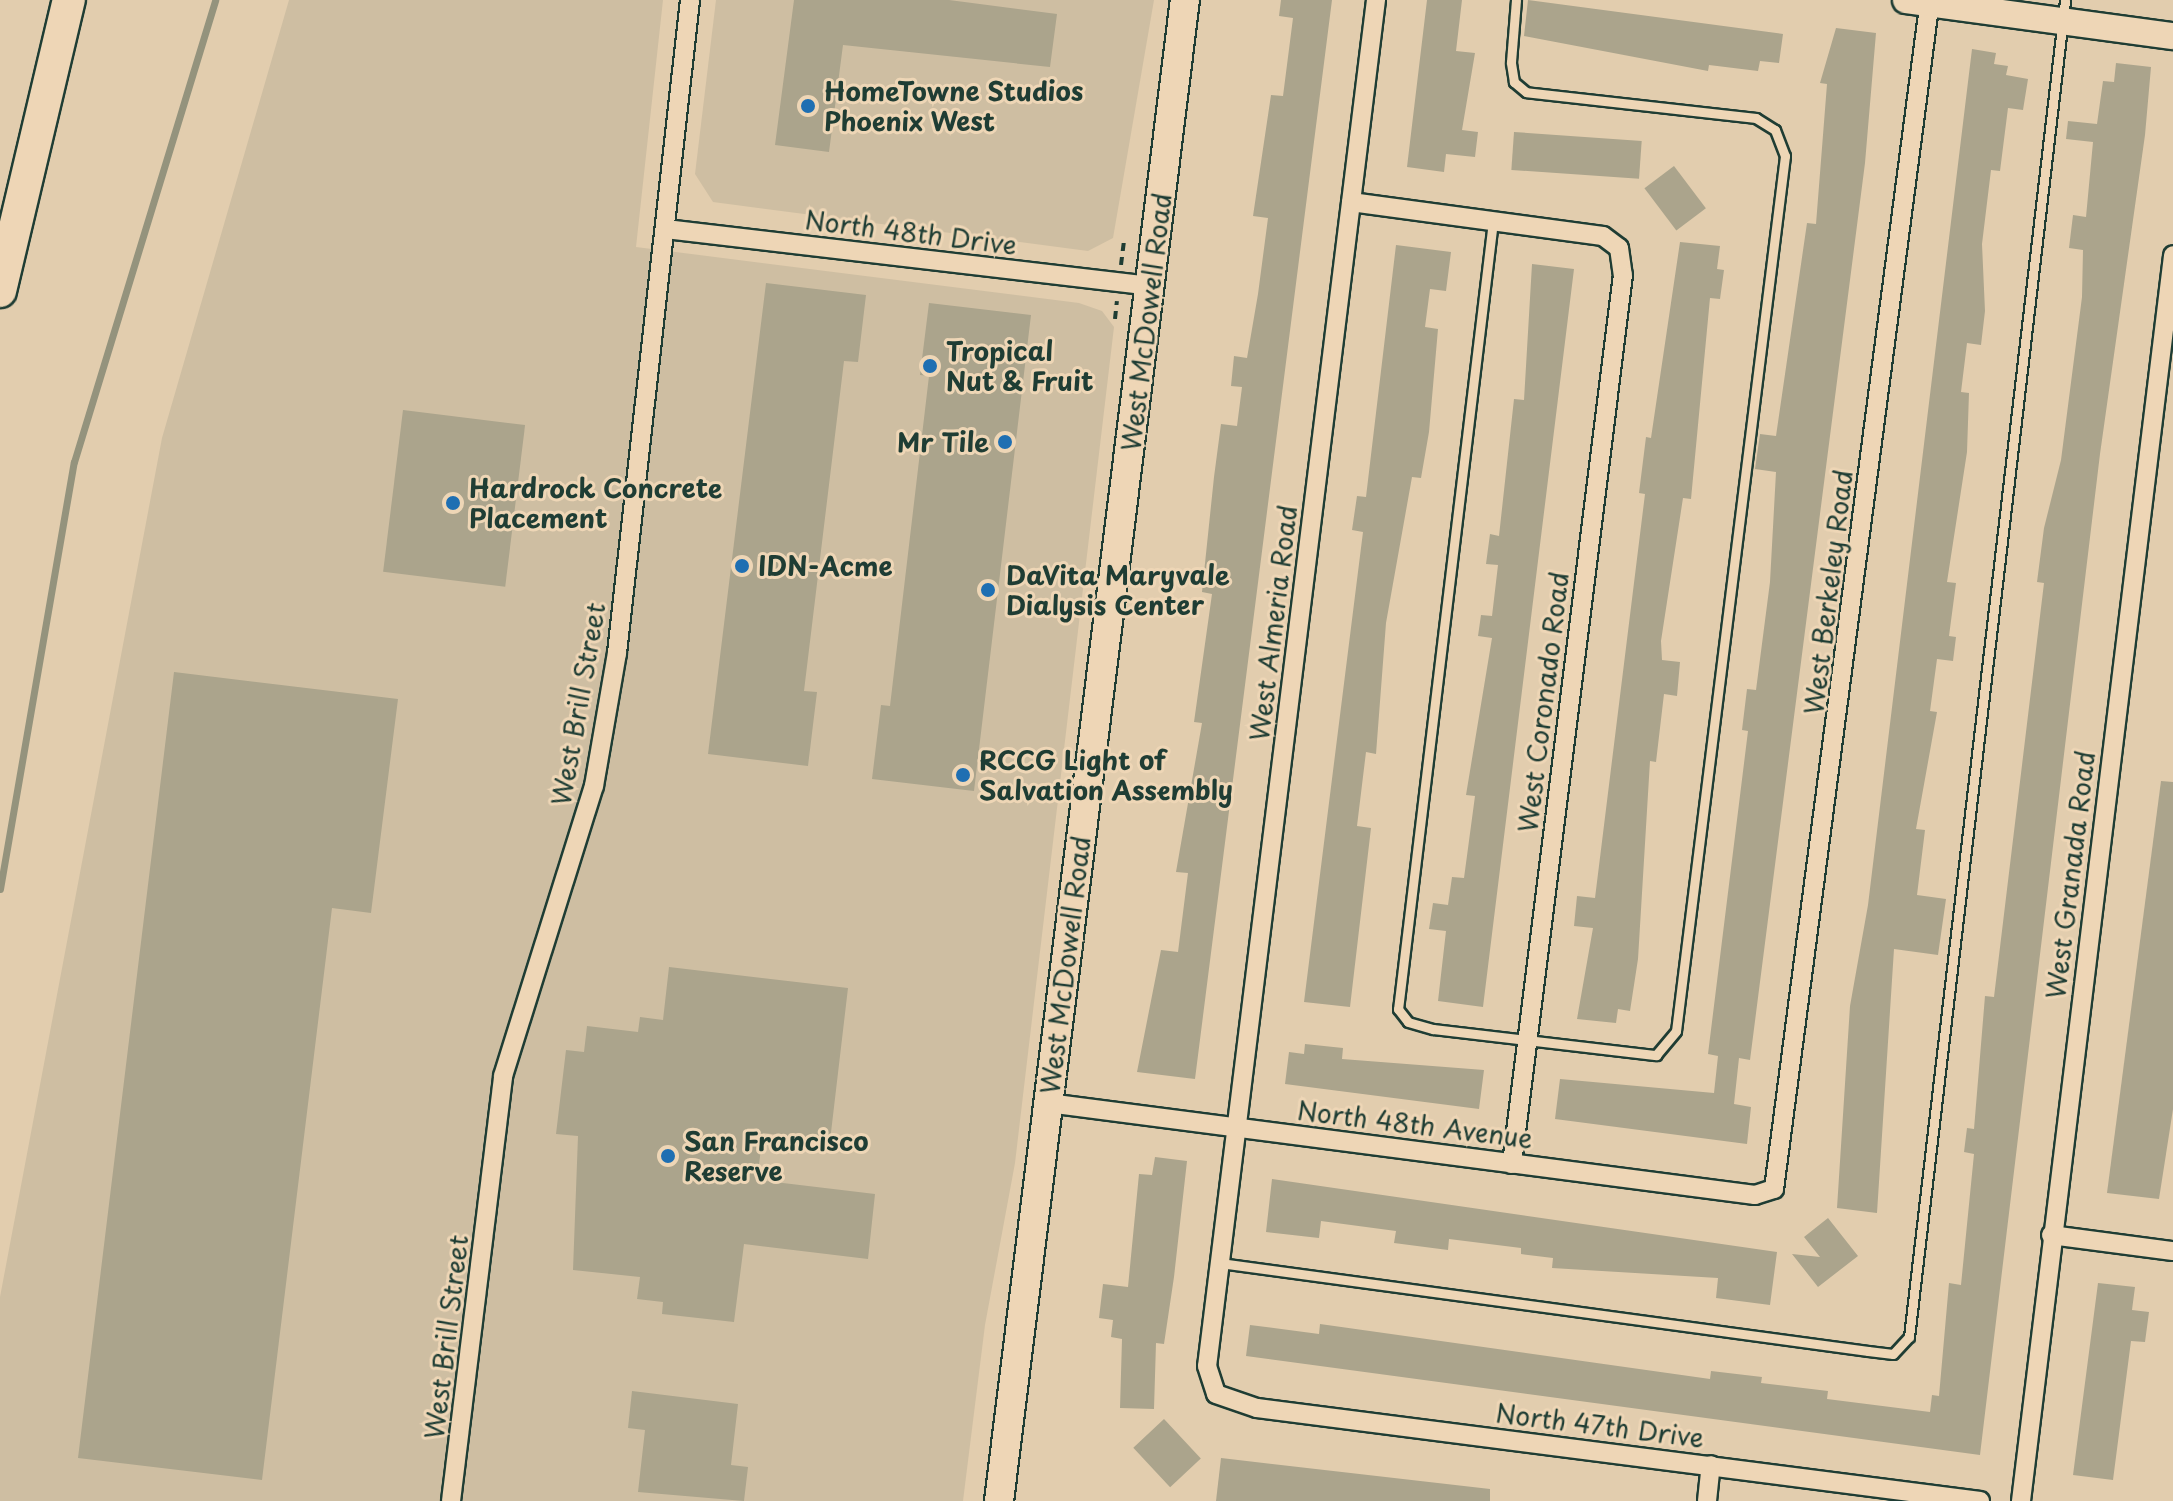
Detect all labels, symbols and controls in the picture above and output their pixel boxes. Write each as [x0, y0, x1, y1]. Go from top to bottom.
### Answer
place label: HomeTowne Studios Phoenix West [824, 75, 1083, 136]
marker: HomeTowne Studios Phoenix West [799, 97, 817, 115]
street label: West McDowell Road [1115, 190, 1177, 454]
street label: North 48th Drive [802, 203, 1020, 261]
place label: Tropical Nut & Fruit [946, 335, 1095, 396]
marker: Tropical Nut & Fruit [921, 357, 939, 375]
place label: Mr Tile [895, 426, 989, 458]
marker: Mr Tile [996, 433, 1014, 451]
street label: West Berkeley Road [1797, 467, 1859, 717]
place label: Hardrock Concrete Placement [469, 472, 725, 534]
marker: Hardrock Concrete Placement [444, 494, 462, 512]
street label: West Almeria Road [1243, 502, 1303, 744]
place label: IDN-Acme [758, 550, 893, 582]
marker: IDN-Acme [733, 557, 751, 575]
place label: DaVita Maryvale Dialysis Center [1006, 559, 1231, 620]
street label: West Coronado Road [1512, 570, 1574, 834]
marker: DaVita Maryvale Dialysis Center [977, 579, 999, 601]
street label: West Brill Street [545, 600, 611, 808]
place label: RCCG Light of Salvation Assembly [979, 744, 1235, 806]
street label: West Granada Road [2039, 748, 2101, 1002]
marker: RCCG Light of Salvation Assembly [954, 766, 972, 784]
street label: West McDowell Road [1034, 833, 1096, 1097]
street label: North 48th Avenue [1295, 1094, 1535, 1154]
place label: San Francisco Reserve [684, 1125, 868, 1186]
marker: San Francisco Reserve [659, 1147, 677, 1165]
street label: West Brill Street [418, 1233, 474, 1441]
street label: North 47th Drive [1492, 1397, 1708, 1453]

